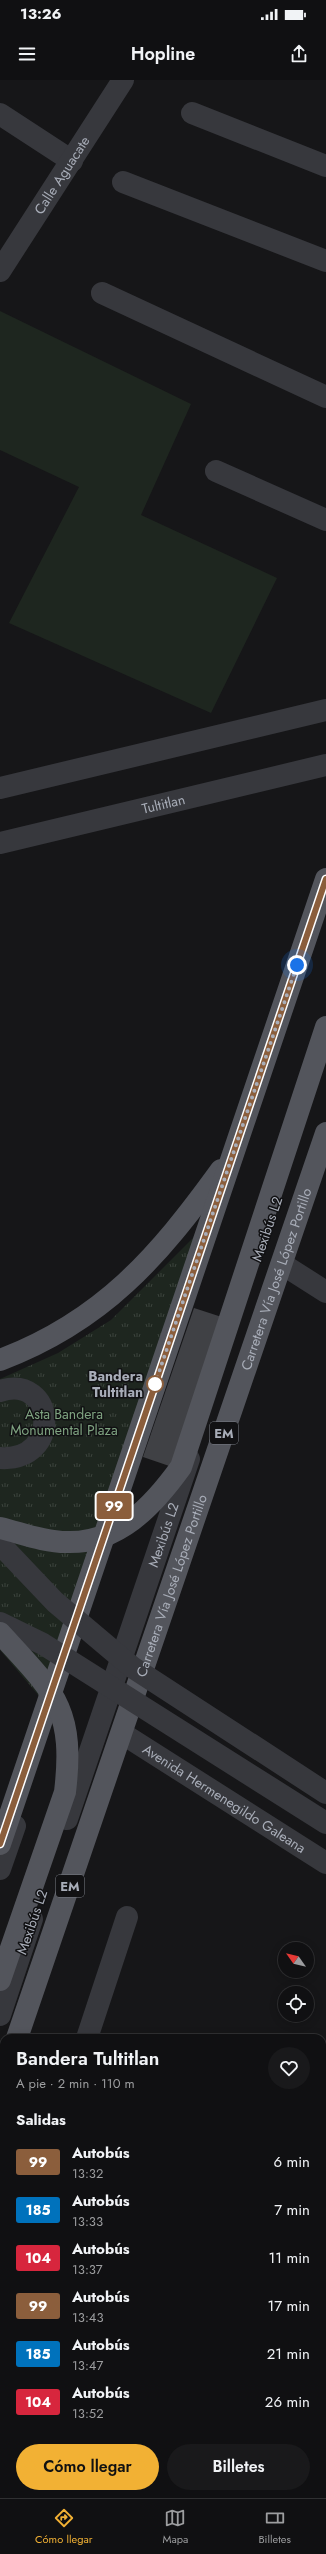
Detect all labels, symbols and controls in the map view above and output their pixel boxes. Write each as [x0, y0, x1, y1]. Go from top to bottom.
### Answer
text: 13:26 [20, 3, 62, 25]
text: Hopline [131, 41, 195, 67]
icon: menu [16, 43, 38, 65]
icon: share [288, 43, 310, 65]
street label: Calle Aguacate [29, 132, 94, 218]
street label: Tultitlan [140, 789, 187, 819]
your location [287, 955, 307, 975]
street label: Carretera Vía José López Portillo [236, 1185, 317, 1373]
street label: Mexibús L2 [247, 1194, 287, 1264]
place label: Bandera Tultitlan [88, 1366, 143, 1402]
marker: Bandera Tultitlan [146, 1375, 164, 1393]
park label: Asta Bandera Monumental Plaza [10, 1404, 118, 1440]
road number: EM [210, 1422, 238, 1444]
street label: Carretera Vía José López Portillo [131, 1491, 212, 1680]
line badge: 99 [96, 1493, 132, 1519]
text: 99 [105, 1496, 123, 1516]
street label: Mexibús L2 [143, 1500, 184, 1570]
street label: Avenida Hermenegildo Galeana [139, 1739, 310, 1858]
road number: EM [56, 1875, 84, 1897]
street label: Mexibús L2 [12, 1887, 52, 1957]
north arrow [278, 1942, 314, 1978]
map controls [278, 1942, 314, 2022]
button: locate [278, 1986, 314, 2022]
text: Bandera Tultitlan [16, 2045, 159, 2072]
button: heart [268, 2047, 310, 2089]
text: A pie · 2 min · 110 m [16, 2074, 135, 2093]
text: Salidas [16, 2109, 66, 2131]
text: Autobús [72, 2142, 130, 2164]
text: 6 min [273, 2151, 310, 2173]
text: 99 [29, 2152, 47, 2172]
text: 13:32 [72, 2164, 103, 2183]
text: Autobús [72, 2190, 130, 2212]
text: 7 min [274, 2199, 310, 2221]
text: 185 [26, 2200, 50, 2220]
text: 13:33 [72, 2212, 103, 2231]
text: Autobús [72, 2238, 130, 2260]
text: 11 min [269, 2247, 310, 2269]
text: 104 [25, 2248, 51, 2268]
text: 13:37 [72, 2260, 103, 2279]
text: Autobús [72, 2286, 130, 2308]
text: 17 min [267, 2295, 310, 2317]
text: 99 [29, 2296, 47, 2316]
text: 13:43 [72, 2308, 104, 2327]
text: Autobús [72, 2334, 130, 2356]
text: 21 min [267, 2343, 310, 2365]
text: 185 [26, 2344, 50, 2364]
text: 13:47 [72, 2356, 103, 2375]
text: Autobús [72, 2382, 130, 2404]
text: 26 min [265, 2391, 310, 2413]
text: 104 [25, 2392, 51, 2412]
text: 13:52 [72, 2404, 104, 2423]
button: Cómo llegar [16, 2444, 159, 2490]
button: Billetes [167, 2444, 310, 2490]
tab: Cómo llegar [35, 2507, 93, 2547]
tab: Mapa [163, 2507, 188, 2547]
tab: Billetes [258, 2507, 291, 2547]

